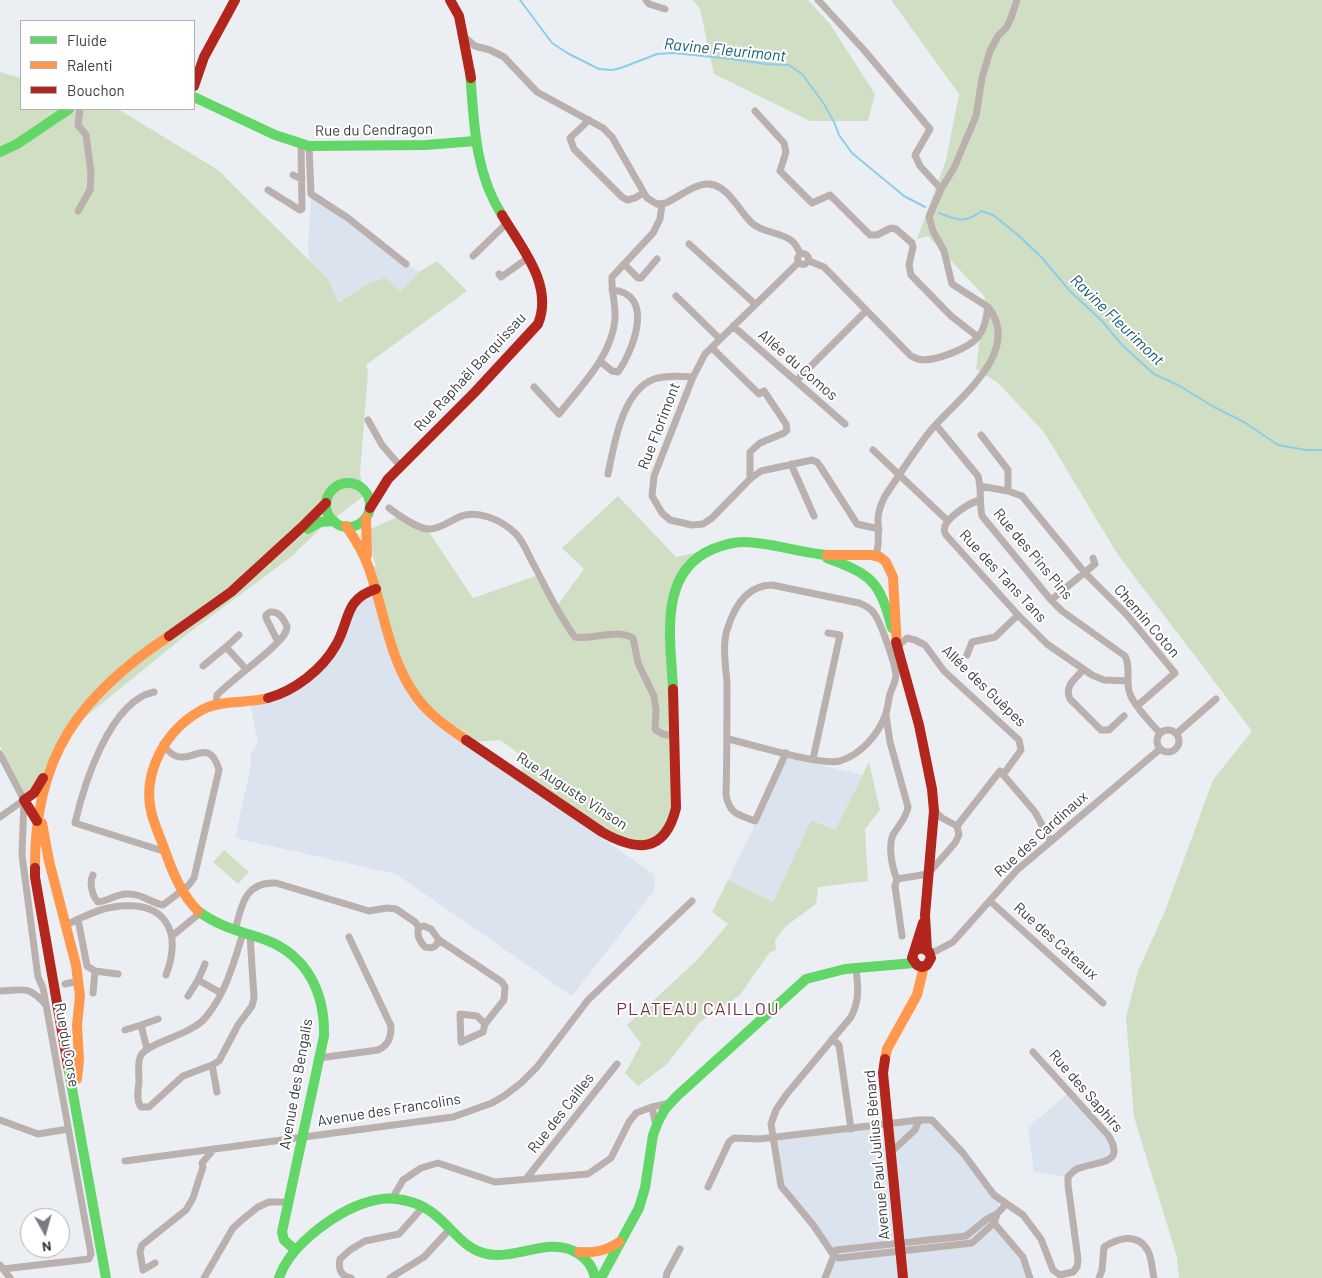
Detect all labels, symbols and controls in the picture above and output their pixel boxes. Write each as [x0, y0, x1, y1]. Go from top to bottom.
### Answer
legend [20, 20, 195, 110]
text: Fluide [67, 31, 107, 49]
water label: Ravine Fleurimont [663, 34, 787, 66]
text: Ralenti [67, 56, 113, 74]
text: Bouchon [67, 81, 125, 99]
street label: Rue du Cendragon [315, 120, 433, 140]
water label: Ravine Fleurimont [1066, 270, 1168, 370]
street label: Rue Raphaël Barquissau [410, 309, 530, 435]
street label: Allée du Comos [755, 326, 841, 404]
street label: Rue Florimont [634, 380, 684, 472]
street label: Rue des Pins Pins [990, 505, 1076, 603]
street label: Rue des Tans Tans [955, 526, 1051, 626]
street label: Chemin Coton [1110, 581, 1184, 661]
street label: Allée des Guêpes [938, 641, 1030, 731]
street label: Rue Auguste Vinson [513, 748, 631, 834]
street label: Rue des Cardinaux [991, 787, 1091, 881]
street label: Rue des Cateaux [1010, 898, 1102, 984]
district label: PLATEAU CAILLOU [614, 998, 782, 1020]
street label: Rue du Corse [51, 1001, 83, 1089]
street label: Avenue des Bengalis [276, 1017, 316, 1151]
street label: Rue des Saphirs [1045, 1046, 1127, 1136]
street label: Rue des Cailles [524, 1069, 598, 1157]
street label: Avenue Paul Julius Bénard [861, 1069, 893, 1241]
street label: Avenue des Francolins [316, 1090, 462, 1130]
north arrow [20, 1208, 70, 1258]
text: N [41, 1238, 52, 1256]

